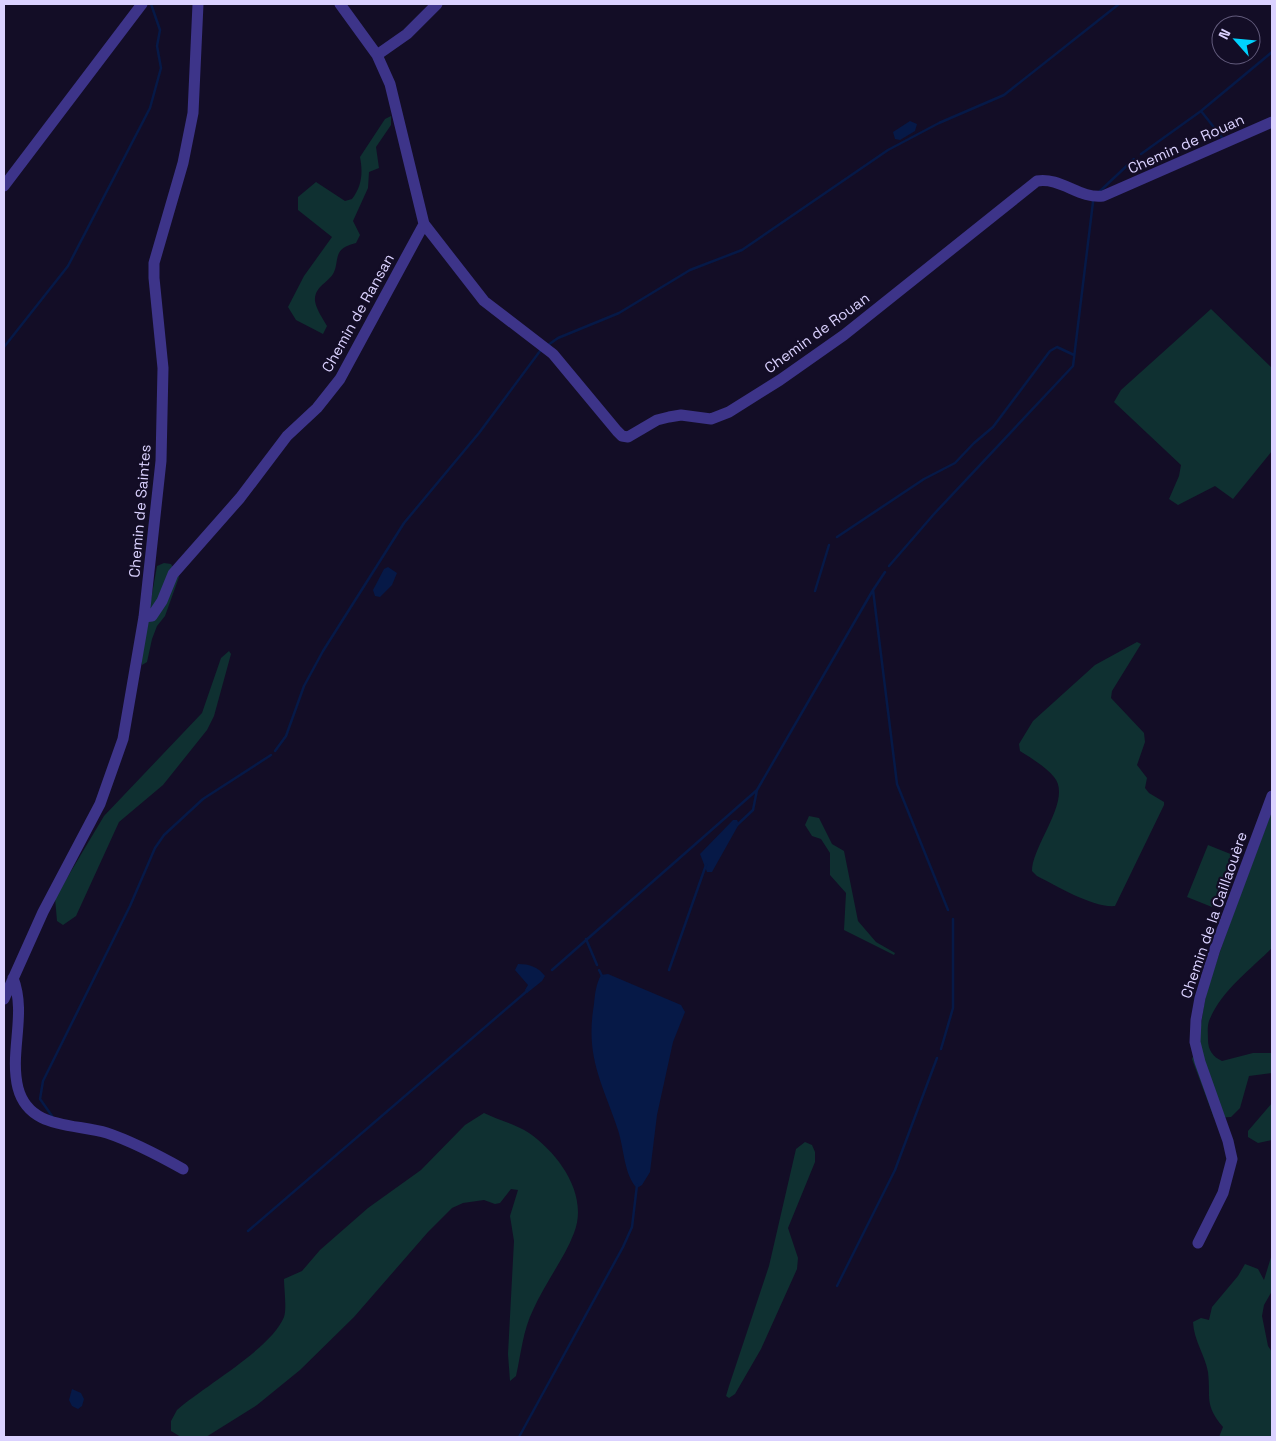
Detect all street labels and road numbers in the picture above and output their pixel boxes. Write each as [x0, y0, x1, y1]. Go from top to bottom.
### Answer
street label: Chemin de Rouan [1125, 109, 1247, 178]
street label: Chemin de Ransan [317, 250, 398, 375]
street label: Chemin de Rouan [760, 288, 873, 377]
street label: Chemin de Saintes [124, 443, 155, 578]
street label: Chemin de la Caillaouère [1176, 829, 1251, 1001]

